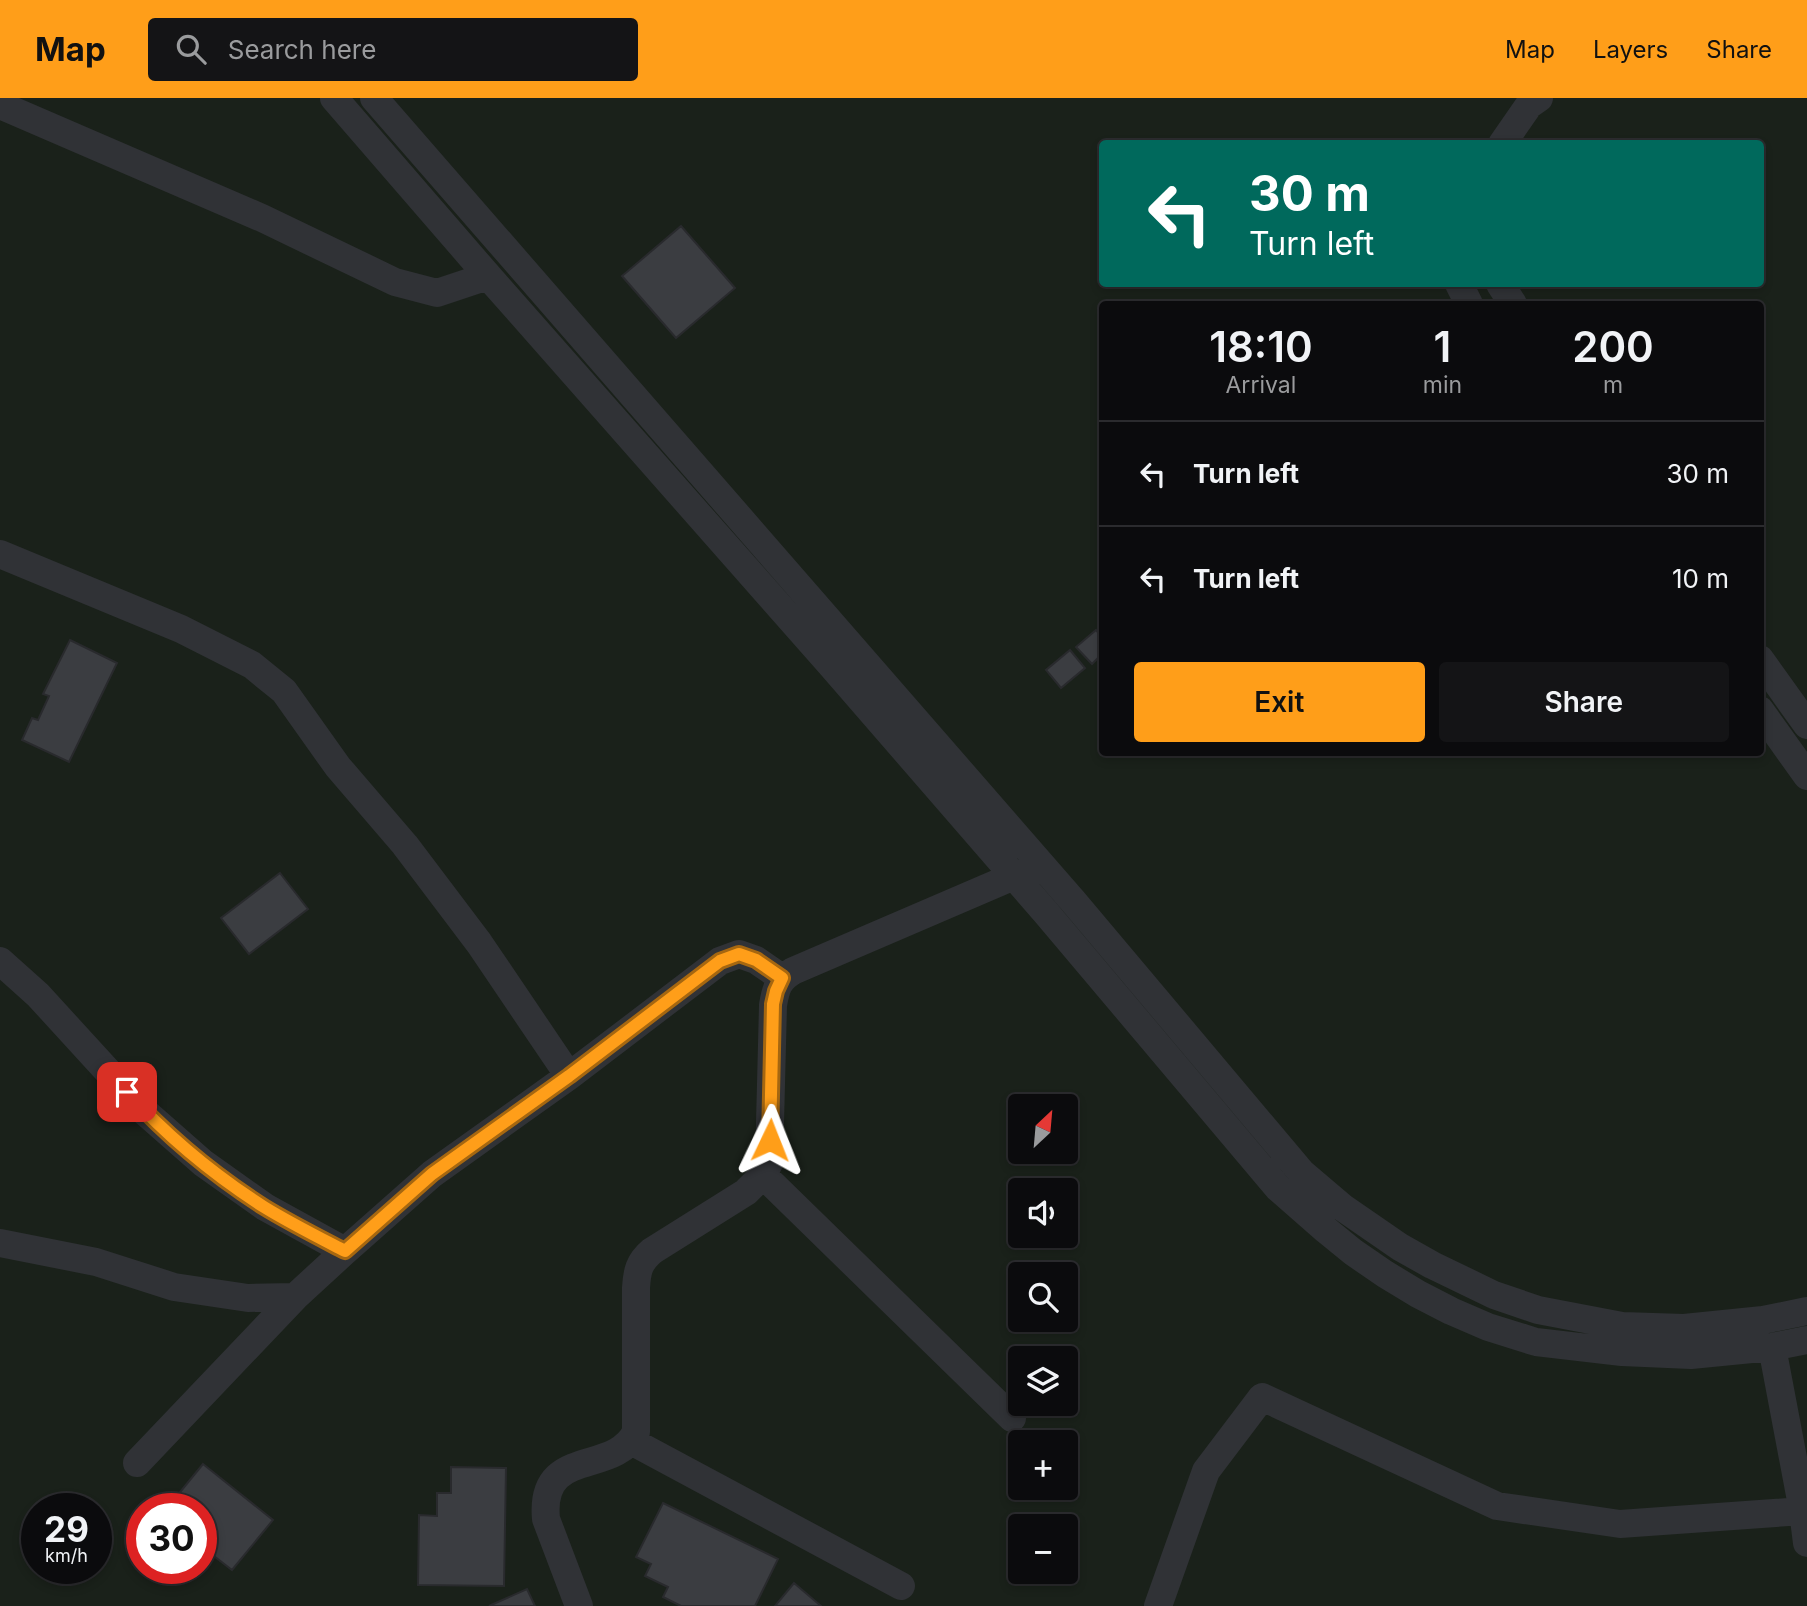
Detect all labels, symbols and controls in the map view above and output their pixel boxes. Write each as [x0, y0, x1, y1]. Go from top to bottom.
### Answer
search box [148, 18, 638, 81]
text: Map [35, 29, 106, 69]
icon: search [172, 30, 210, 68]
text: Search here [228, 34, 376, 65]
text: Map [1505, 35, 1555, 64]
text: Layers [1593, 35, 1668, 64]
text: Share [1706, 35, 1772, 64]
text: 30 m [1249, 164, 1370, 223]
icon: left [1134, 168, 1225, 259]
text: Turn left [1249, 224, 1374, 263]
text: 18:10 [1209, 321, 1313, 372]
text: 1 [1434, 321, 1451, 372]
text: 200 [1572, 321, 1654, 372]
text: Arrival [1226, 371, 1296, 399]
text: min [1423, 371, 1462, 399]
text: m [1603, 371, 1623, 399]
icon: left [1134, 455, 1172, 493]
text: Turn left [1193, 458, 1299, 489]
text: 30 m [1666, 458, 1729, 489]
icon: left [1134, 560, 1172, 598]
text: Turn left [1193, 563, 1299, 594]
text: 10 m [1672, 563, 1729, 594]
button: Exit [1134, 662, 1425, 742]
button: Share [1439, 662, 1729, 742]
pin [97, 1062, 157, 1122]
icon: arrive [108, 1073, 146, 1111]
north arrow [1008, 1094, 1078, 1164]
map controls [1008, 1094, 1078, 1584]
position arrow [733, 1103, 807, 1177]
button: sound [1008, 1178, 1078, 1248]
button: search [1008, 1262, 1078, 1332]
button: layers [1008, 1346, 1078, 1416]
button: + [1008, 1430, 1078, 1500]
speed limit sign: 30 [126, 1493, 217, 1584]
text: 29 [44, 1508, 89, 1550]
button: − [1008, 1514, 1078, 1584]
text: km/h [45, 1545, 88, 1566]

